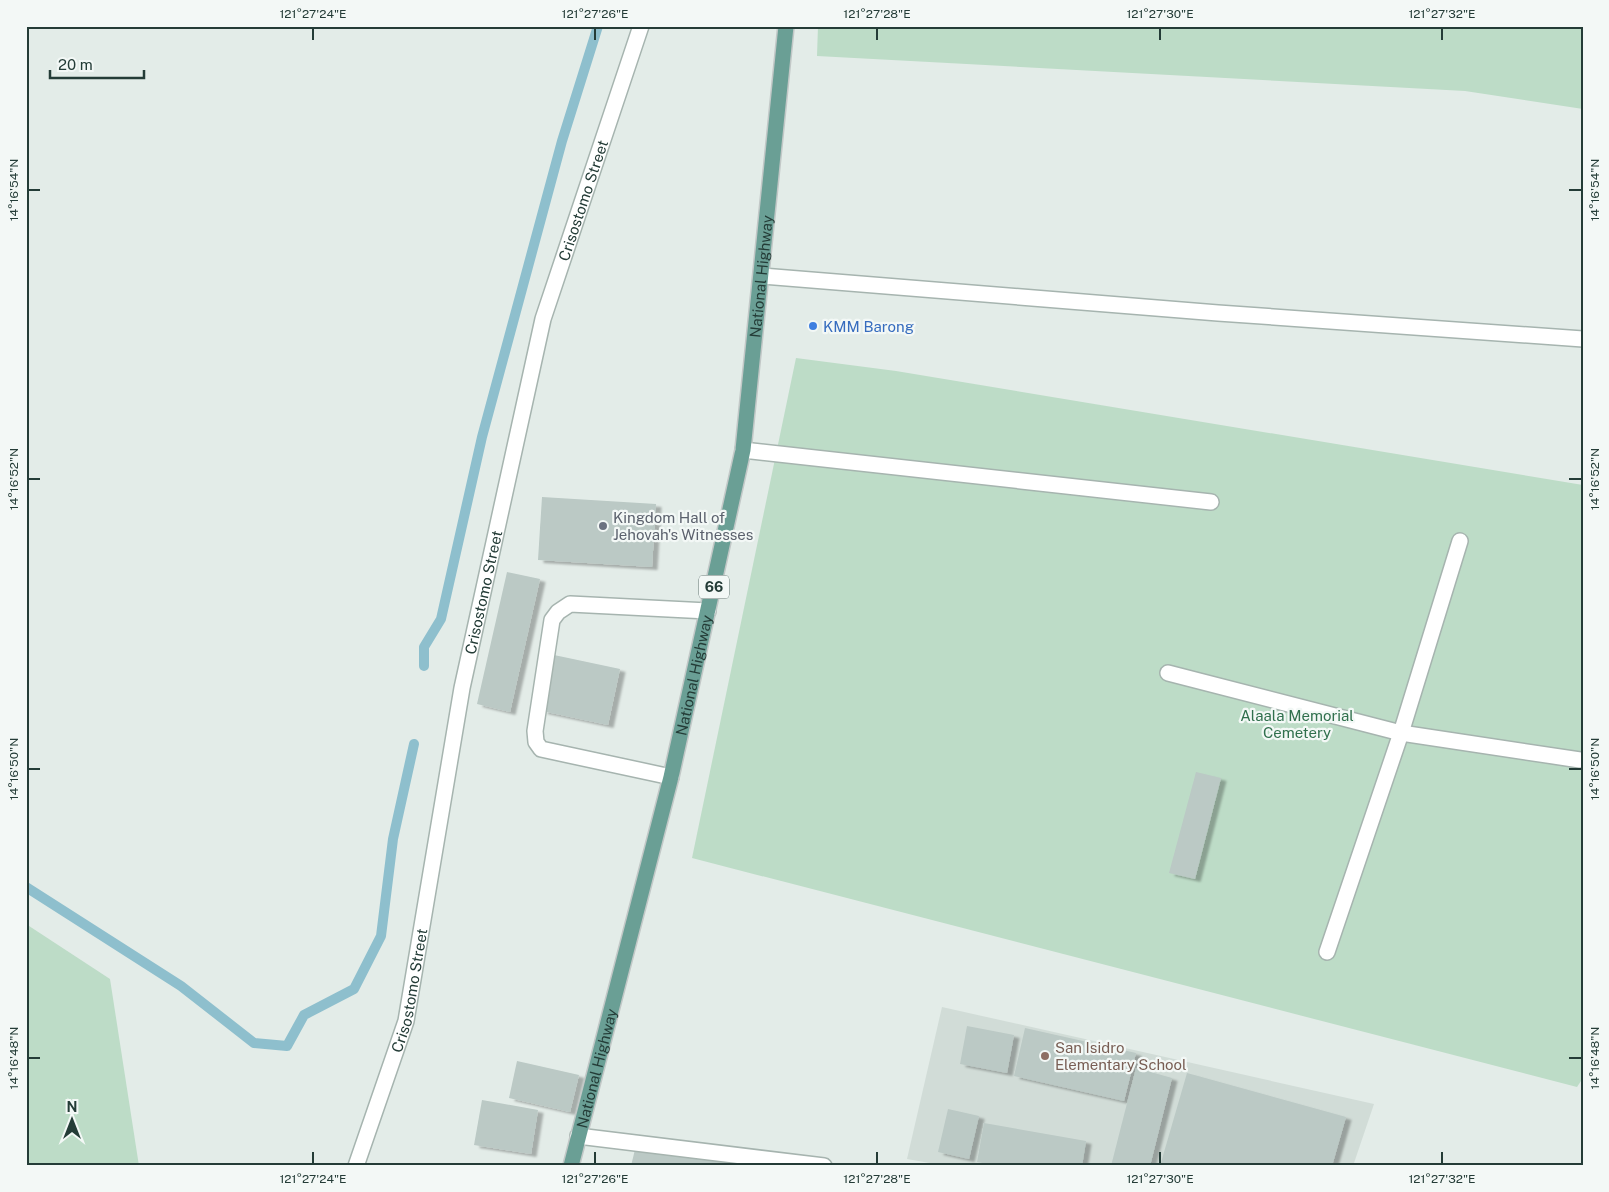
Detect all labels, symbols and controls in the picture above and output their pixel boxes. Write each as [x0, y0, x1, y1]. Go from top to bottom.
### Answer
text: 121°27'24"E [279, 7, 347, 21]
text: 121°27'26"E [562, 7, 629, 21]
text: 121°27'28"E [843, 7, 911, 21]
text: 121°27'30"E [1126, 7, 1194, 21]
text: 121°27'32"E [1408, 7, 1476, 21]
scale bar [50, 48, 144, 80]
text: 20 m [58, 56, 93, 73]
street label: Crisostomo Street [555, 138, 611, 263]
text: 14°16'54"N [7, 159, 21, 221]
text: 14°16'54"N [1588, 159, 1602, 221]
street label: National Highway [746, 214, 775, 338]
place label: KMM Barong [823, 318, 914, 335]
marker: KMM Barong [807, 320, 819, 332]
text: 14°16'52"N [7, 448, 21, 510]
text: 14°16'52"N [1588, 448, 1602, 510]
place label: Kingdom Hall of Jehovah's Witnesses [613, 509, 753, 543]
marker: Kingdom Hall of Jehovah's Witnesses [597, 520, 609, 532]
street label: Crisostomo Street [461, 529, 505, 656]
road number: 66 [699, 576, 729, 598]
street label: National Highway [672, 613, 715, 737]
park label: Alaala Memorial Cemetery [1240, 707, 1354, 741]
text: 14°16'50"N [7, 738, 21, 800]
text: 14°16'50"N [1588, 738, 1602, 800]
street label: Crisostomo Street [387, 927, 430, 1055]
street label: National Highway [573, 1007, 620, 1130]
text: 14°16'48"N [7, 1027, 21, 1089]
text: 14°16'48"N [1588, 1027, 1602, 1089]
place label: San Isidro Elementary School [1055, 1039, 1187, 1073]
marker: San Isidro Elementary School [1039, 1050, 1051, 1062]
north arrow [48, 1094, 98, 1144]
text: N [67, 1099, 77, 1115]
text: 121°27'24"E [279, 1172, 347, 1186]
text: 121°27'26"E [562, 1172, 629, 1186]
text: 121°27'28"E [843, 1172, 911, 1186]
text: 121°27'30"E [1126, 1172, 1194, 1186]
text: 121°27'32"E [1408, 1172, 1476, 1186]

